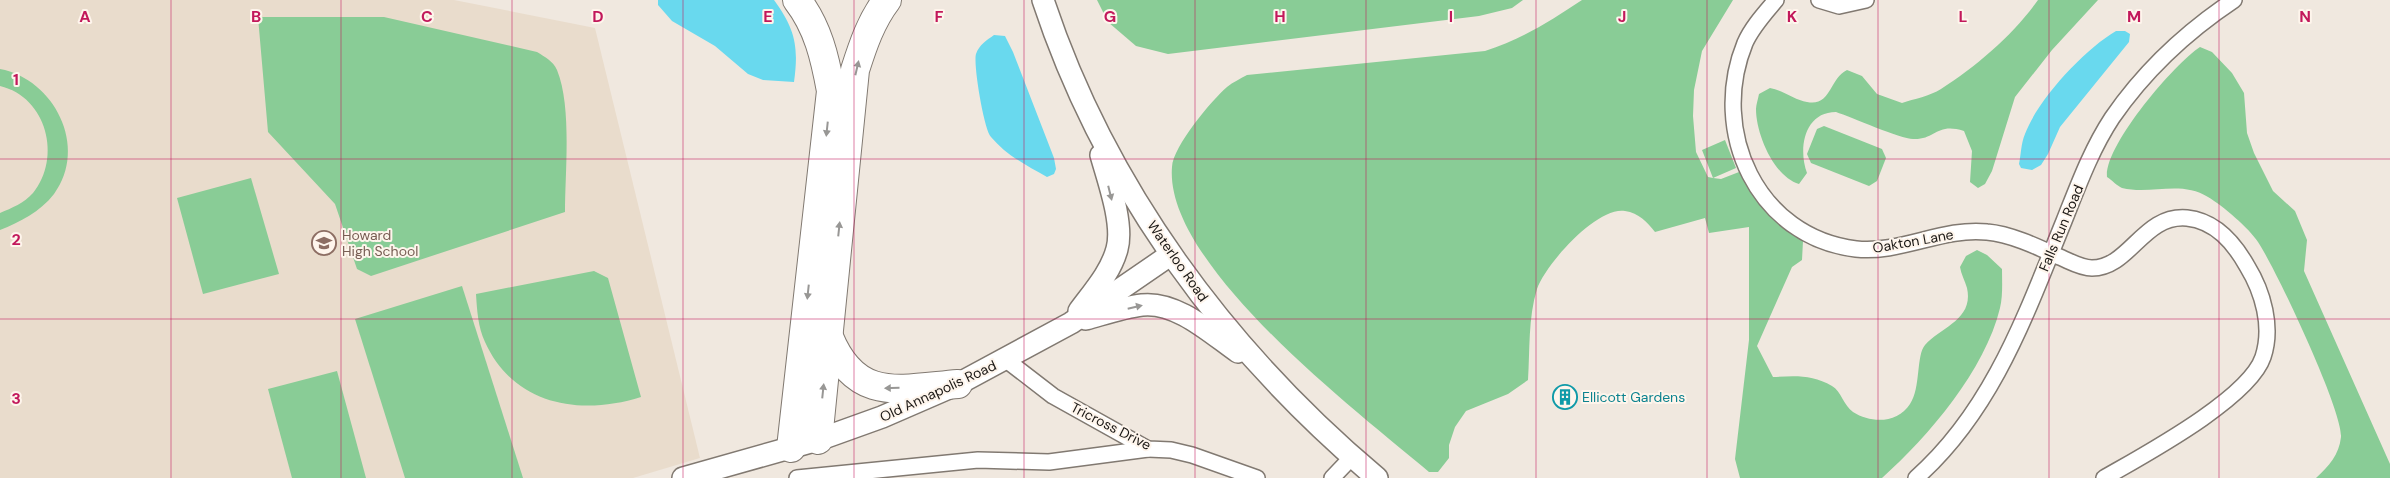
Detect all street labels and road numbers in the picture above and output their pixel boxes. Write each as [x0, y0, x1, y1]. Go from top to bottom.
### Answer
street label: Falls Run Road [2035, 182, 2087, 274]
street label: Waterloo Road [1143, 217, 1213, 305]
street label: Oakton Lane [1871, 225, 1955, 257]
street label: Old Annapolis Road [877, 356, 999, 426]
street label: Tricross Drive [1068, 398, 1154, 454]

